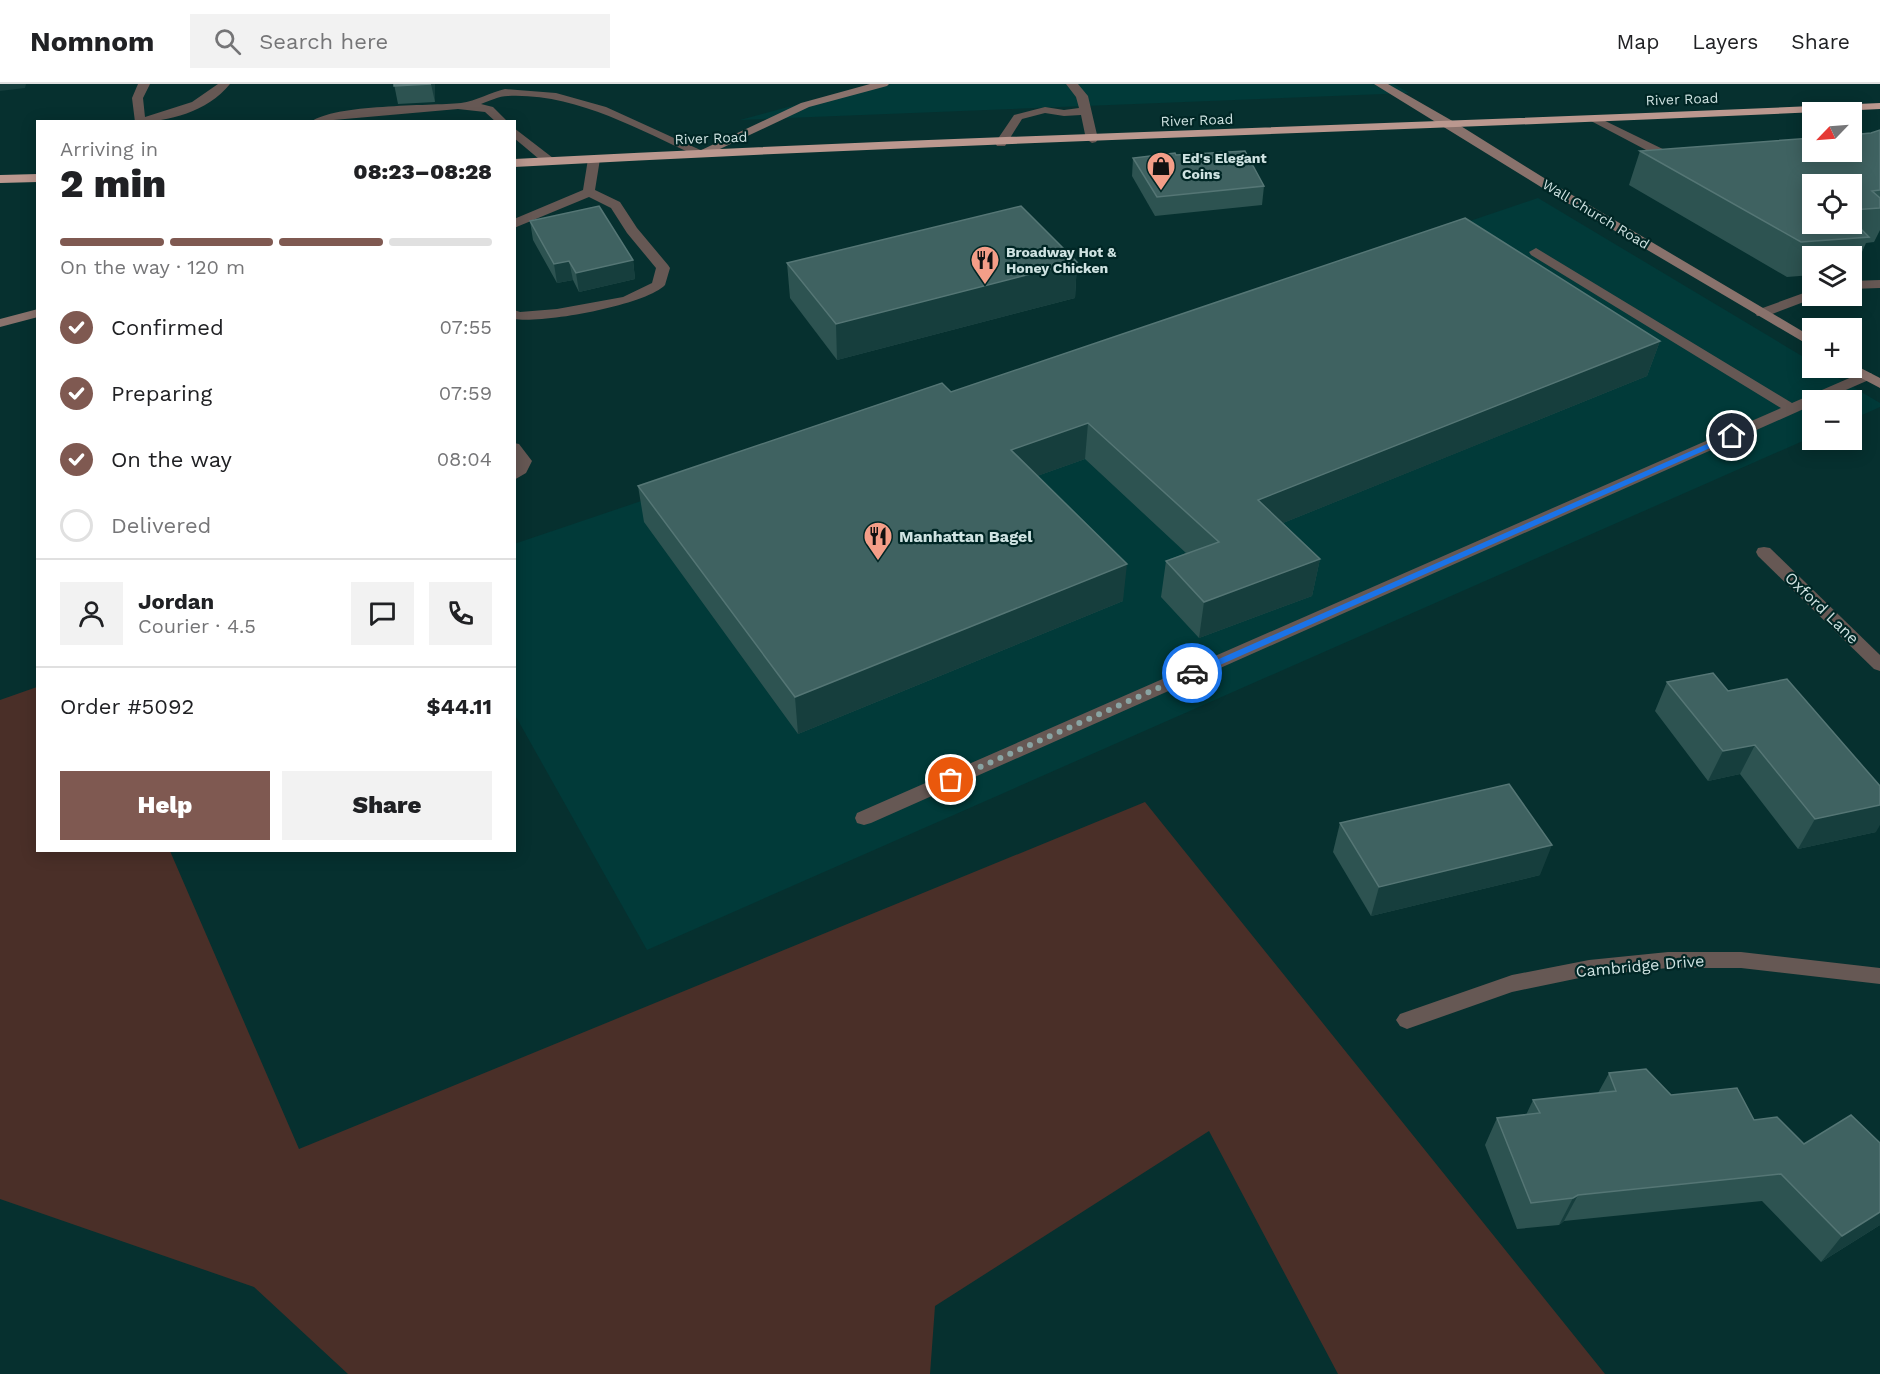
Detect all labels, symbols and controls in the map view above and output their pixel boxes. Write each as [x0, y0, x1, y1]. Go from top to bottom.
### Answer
search box [190, 14, 610, 68]
text: Nomnom [30, 25, 154, 58]
icon: search [211, 25, 244, 58]
text: Search here [259, 29, 388, 54]
text: Map [1616, 29, 1659, 54]
text: Layers [1692, 29, 1758, 54]
text: Share [1791, 29, 1850, 54]
street label: River Road [1645, 90, 1719, 108]
north arrow [1802, 102, 1862, 162]
map controls [1802, 102, 1862, 450]
street label: River Road [1160, 111, 1234, 129]
street label: River Road [674, 129, 748, 147]
text: Arriving in [60, 137, 158, 161]
shop icon: Ed's Elegant Coins [1145, 150, 1177, 192]
place label: Ed's Elegant Coins [1182, 150, 1267, 182]
text: 08:23–08:28 [353, 159, 492, 184]
text: 2 min [60, 161, 166, 206]
button: locate [1802, 174, 1862, 234]
street label: Wall Church Road [1540, 176, 1652, 252]
restaurant icon: Broadway Hot & Honey Chicken [969, 244, 1001, 286]
place label: Broadway Hot & Honey Chicken [1006, 244, 1116, 276]
button: layers [1802, 246, 1862, 306]
text: On the way · 120 m [60, 255, 245, 279]
icon: check [60, 311, 93, 344]
text: Confirmed [111, 315, 224, 340]
text: 07:55 [440, 315, 492, 339]
button: + [1802, 318, 1862, 378]
icon: check [60, 377, 93, 410]
text: Preparing [111, 381, 212, 406]
text: 07:59 [439, 381, 492, 405]
button: − [1802, 390, 1862, 450]
pin [1706, 410, 1757, 461]
icon: home [1715, 419, 1748, 452]
icon: check [60, 443, 93, 476]
text: On the way [111, 447, 232, 472]
text: 08:04 [437, 447, 492, 471]
text: Delivered [111, 513, 211, 538]
restaurant icon: Manhattan Bagel [862, 520, 894, 562]
place label: Manhattan Bagel [899, 527, 1033, 546]
street label: Oxford Lane [1781, 568, 1863, 648]
button: person [60, 582, 123, 645]
button: chat [351, 582, 414, 645]
button: phone [429, 582, 492, 645]
text: Jordan [138, 589, 214, 614]
text: Courier · 4.5 [138, 614, 256, 638]
courier [1162, 643, 1222, 703]
icon: car [1176, 657, 1209, 690]
text: Order #5092 [60, 694, 194, 719]
text: $44.11 [426, 694, 492, 719]
pin [925, 754, 976, 805]
icon: bag [934, 763, 967, 796]
button: Help [60, 771, 270, 840]
button: Share [282, 771, 492, 840]
street label: Cambridge Drive [1575, 951, 1705, 981]

